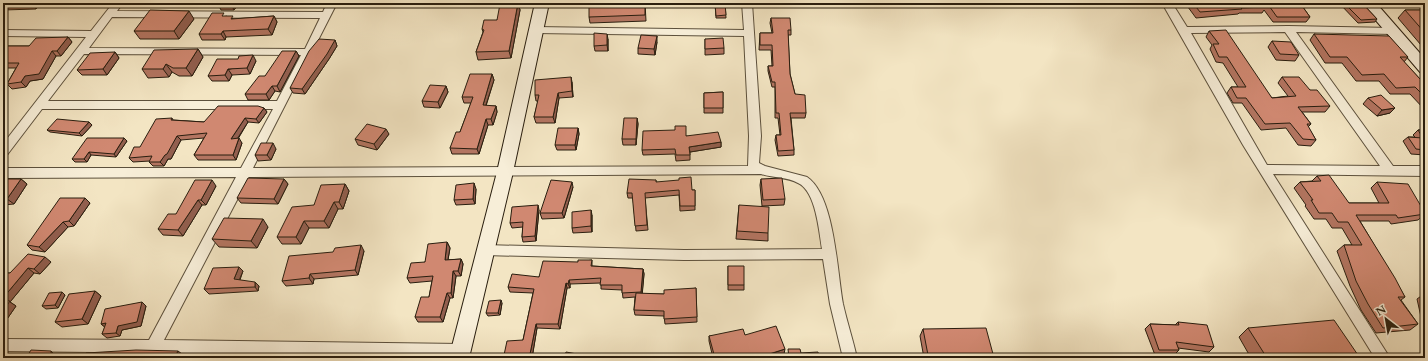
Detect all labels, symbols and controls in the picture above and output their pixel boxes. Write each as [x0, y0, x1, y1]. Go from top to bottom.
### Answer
north arrow [1366, 299, 1406, 339]
text: N [1373, 302, 1389, 320]

